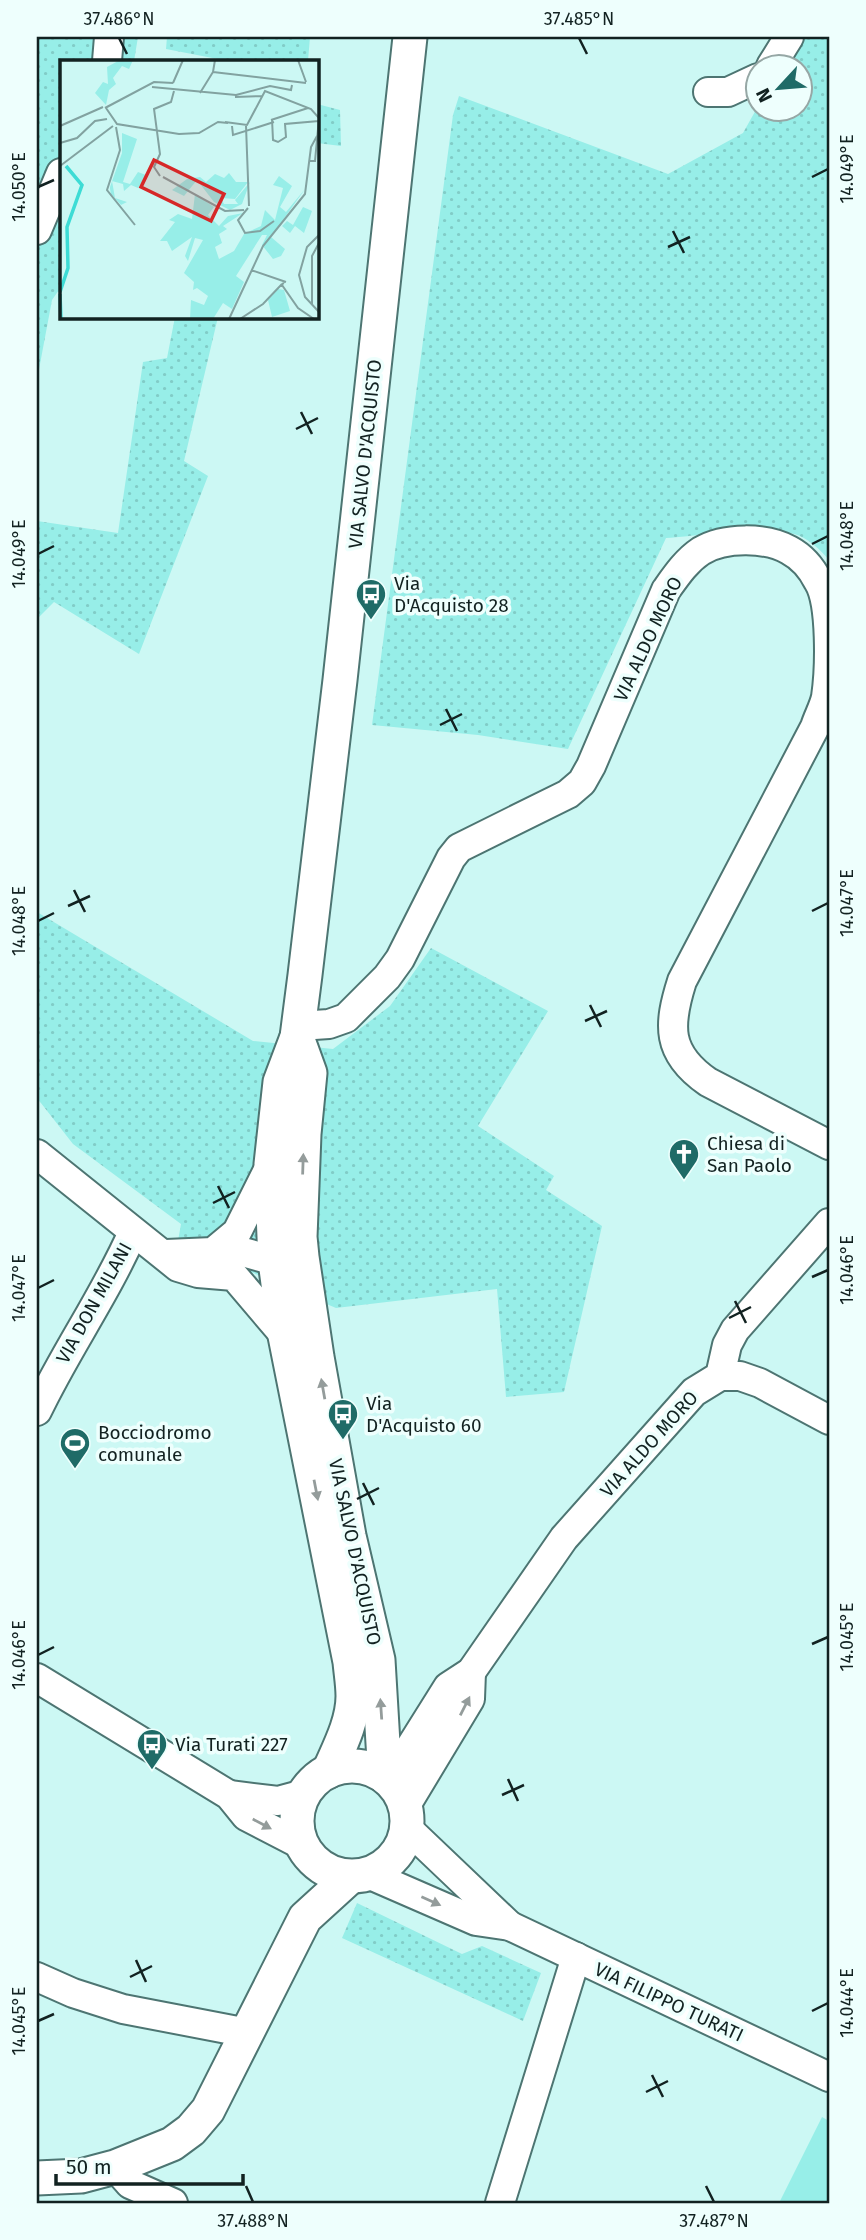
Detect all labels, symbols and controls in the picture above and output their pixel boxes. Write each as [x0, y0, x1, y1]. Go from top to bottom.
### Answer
text: 37.486°N [83, 8, 155, 30]
text: 37.485°N [544, 8, 614, 30]
north arrow [744, 52, 814, 122]
inset map [60, 60, 318, 318]
text: N [751, 85, 777, 106]
text: 14.049°E [836, 134, 858, 204]
text: 14.050°E [8, 152, 30, 222]
street label: VIA SALVO D'ACQUISTO [344, 358, 386, 550]
text: 14.048°E [836, 501, 858, 571]
text: 14.049°E [8, 519, 30, 589]
place label: Via D'Acquisto 28 [394, 572, 509, 617]
street label: VIA ALDO MORO [609, 573, 687, 705]
bus stop icon: Via D'Acquisto 28 [354, 577, 388, 621]
text: 14.047°E [836, 869, 858, 937]
text: 14.048°E [8, 886, 30, 956]
place label: Chiesa di San Paolo [707, 1132, 792, 1177]
church icon: Chiesa di San Paolo [667, 1137, 701, 1181]
one-way arrow [297, 1153, 308, 1175]
text: 14.046°E [836, 1235, 858, 1305]
street label: VIA DON MILANI [51, 1238, 137, 1368]
text: 14.047°E [8, 1254, 30, 1322]
one-way arrow [317, 1378, 328, 1400]
street label: VIA ALDO MORO [595, 1386, 703, 1502]
place label: Via D'Acquisto 60 [366, 1392, 482, 1437]
bus stop icon: Via D'Acquisto 60 [326, 1397, 360, 1441]
place label: Bocciodromo comunale [98, 1421, 212, 1466]
sports icon: Bocciodromo comunale [58, 1426, 92, 1470]
street label: VIA SALVO D'ACQUISTO [324, 1457, 386, 1647]
one-way arrow [311, 1479, 322, 1501]
text: 14.045°E [836, 1603, 858, 1671]
text: 14.046°E [8, 1620, 30, 1690]
one-way arrow [458, 1696, 470, 1716]
one-way arrow [375, 1698, 386, 1720]
bus stop icon: Via Turati 227 [135, 1727, 169, 1771]
place label: Via Turati 227 [175, 1733, 288, 1756]
one-way arrow [252, 1819, 272, 1830]
one-way arrow [421, 1895, 441, 1907]
street label: VIA FILIPPO TURATI [591, 1957, 747, 2047]
text: 14.044°E [836, 1968, 858, 2038]
text: 14.045°E [8, 1987, 30, 2055]
scale bar [56, 2142, 243, 2186]
text: 50 m [66, 2154, 112, 2180]
text: 37.488°N [217, 2210, 289, 2232]
text: 37.487°N [679, 2210, 749, 2232]

